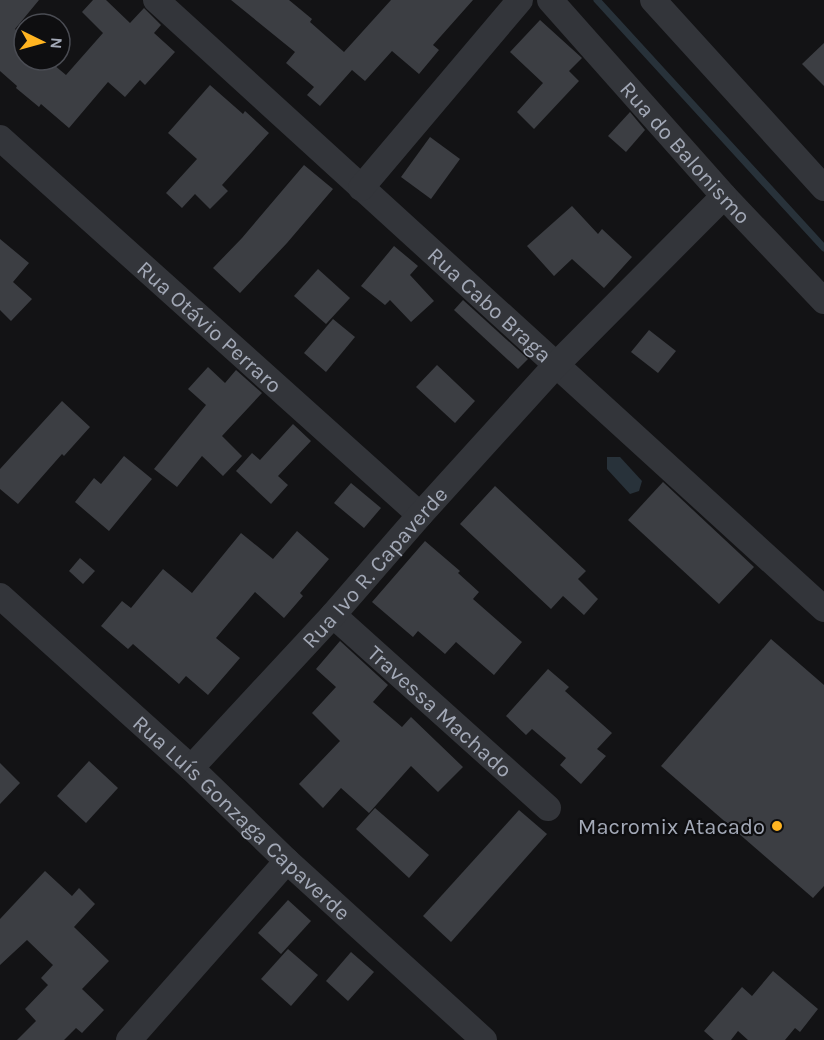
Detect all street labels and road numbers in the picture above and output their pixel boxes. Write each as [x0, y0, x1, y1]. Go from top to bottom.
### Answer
street label: Rua do Balonismo [614, 76, 756, 230]
street label: Rua Cabo Braga [422, 242, 557, 368]
street label: Rua Otávio Perraro [132, 256, 287, 399]
street label: Rua Ivo R. Capaverde [297, 482, 453, 654]
street label: Travessa Machado [362, 640, 517, 783]
street label: Rua Luís Gonzaga Capaverde [127, 710, 355, 926]

